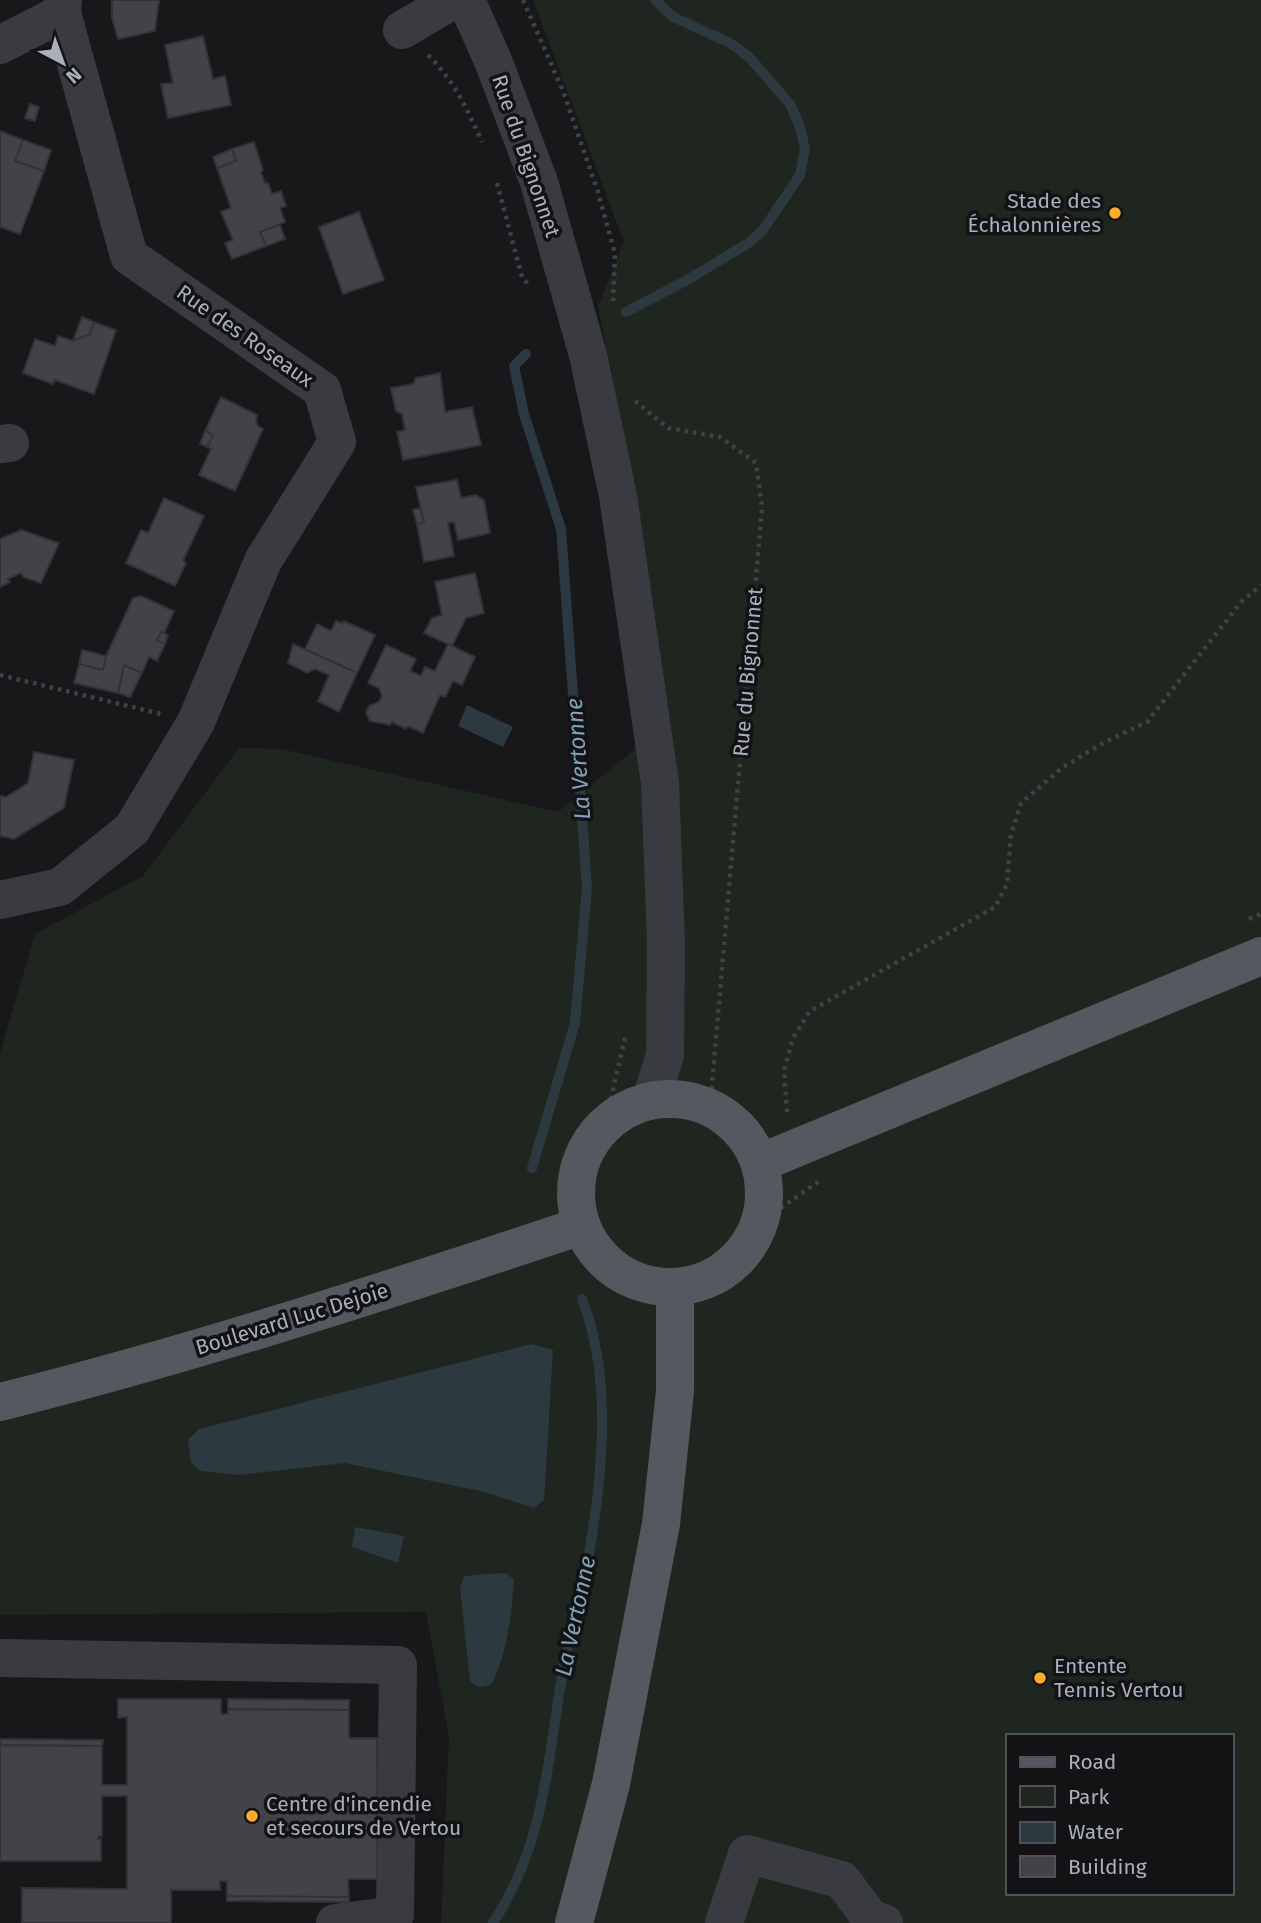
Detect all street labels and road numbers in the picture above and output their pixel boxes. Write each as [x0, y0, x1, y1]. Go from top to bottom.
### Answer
street label: Rue du Bignonnet [486, 71, 566, 241]
street label: Rue des Roseaux [172, 279, 319, 393]
street label: Rue du Bignonnet [728, 586, 768, 758]
street label: Boulevard Luc Dejoie [193, 1277, 391, 1361]

